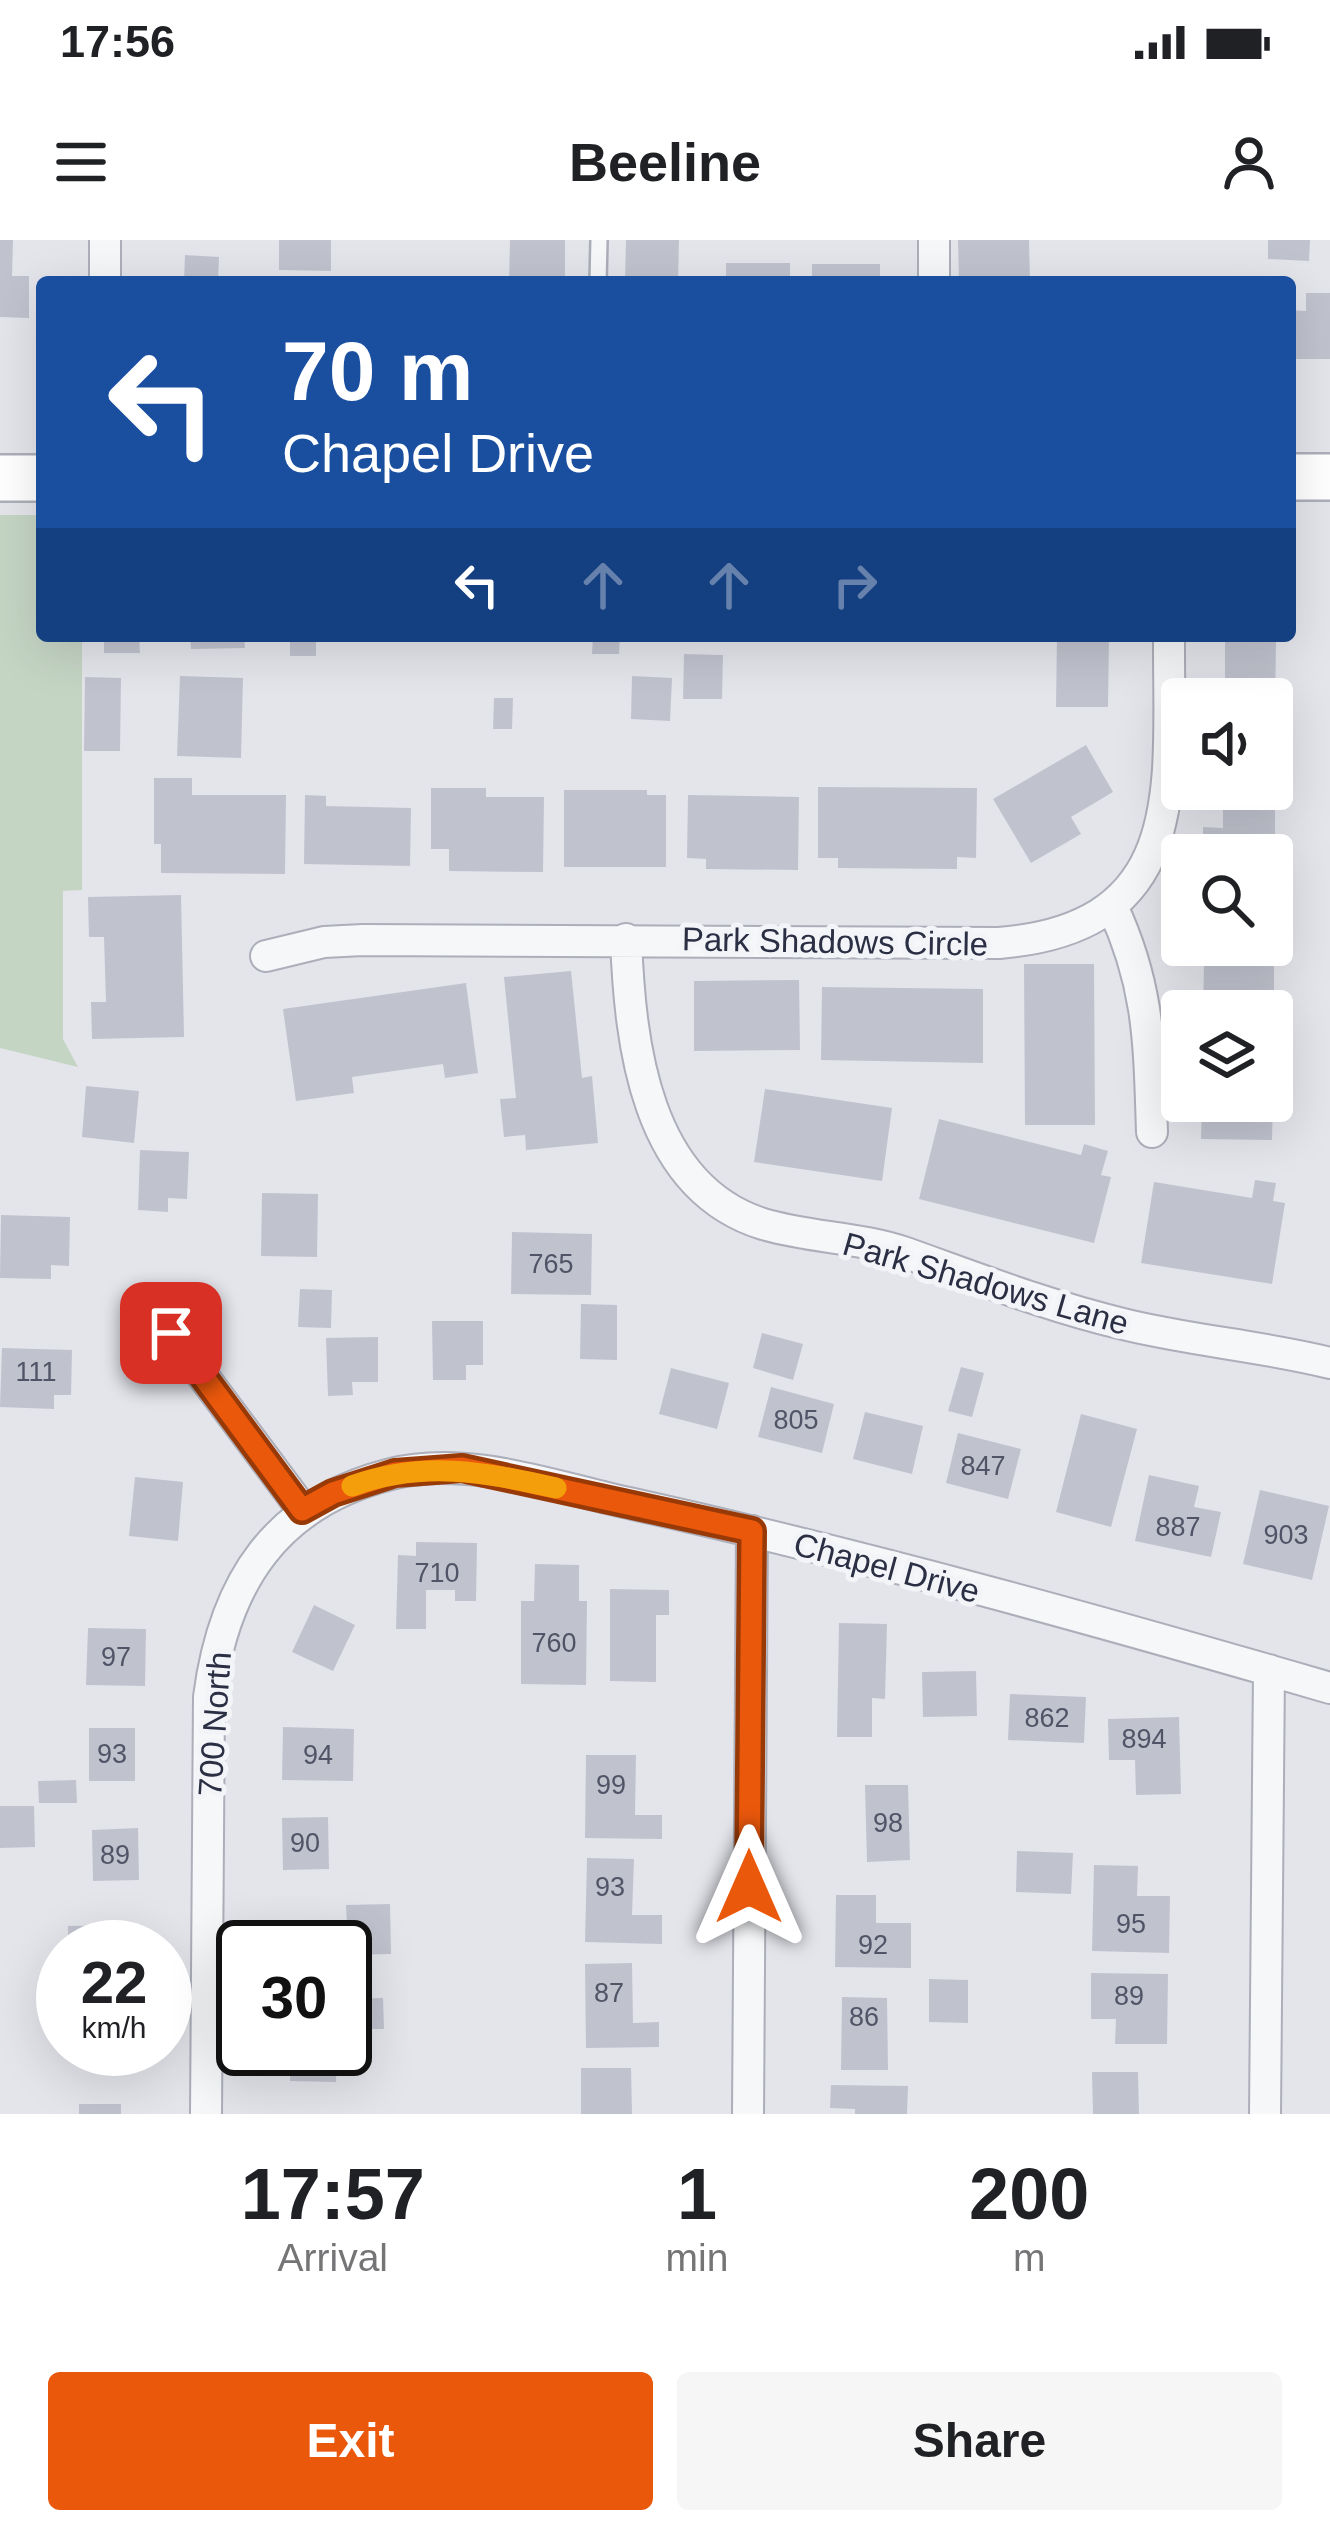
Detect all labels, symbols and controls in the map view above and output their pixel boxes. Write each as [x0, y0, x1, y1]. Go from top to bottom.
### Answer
text: 17:56 [60, 16, 175, 67]
icon: menu [48, 129, 114, 195]
icon: person [1216, 129, 1282, 195]
text: Beeline [569, 132, 761, 192]
icon: left [84, 324, 240, 480]
text: 70 m [282, 324, 473, 418]
text: Chapel Drive [282, 423, 594, 483]
icon: left [444, 552, 510, 618]
icon: ahead [570, 552, 636, 618]
icon: ahead [696, 552, 762, 618]
icon: right [822, 552, 888, 618]
map controls [1161, 678, 1293, 1122]
button: sound [1161, 678, 1293, 810]
button: search [1161, 834, 1293, 966]
street label: Park Shadows Circle [682, 920, 988, 963]
button: layers [1161, 990, 1293, 1122]
street label: Park Shadows Lane [839, 1225, 1133, 1342]
house number: 765 [528, 1249, 574, 1279]
pin [120, 1282, 222, 1384]
icon: arrive [138, 1300, 204, 1366]
house number: 111 [15, 1357, 57, 1387]
house number: 805 [773, 1405, 819, 1435]
house number: 847 [960, 1451, 1006, 1481]
house number: 887 [1155, 1512, 1201, 1542]
house number: 903 [1263, 1520, 1309, 1550]
street label: Chapel Drive [790, 1525, 984, 1610]
house number: 710 [414, 1558, 460, 1588]
house number: 760 [531, 1628, 577, 1658]
house number: 97 [101, 1642, 131, 1672]
street label: 700 North [191, 1650, 238, 1798]
house number: 862 [1024, 1703, 1070, 1733]
house number: 894 [1121, 1724, 1167, 1754]
house number: 93 [97, 1739, 127, 1769]
house number: 94 [303, 1740, 333, 1770]
house number: 99 [596, 1770, 626, 1800]
house number: 98 [873, 1808, 903, 1838]
position arrow [686, 1824, 812, 1950]
house number: 90 [290, 1828, 320, 1858]
house number: 89 [100, 1840, 130, 1870]
house number: 93 [595, 1872, 625, 1902]
house number: 95 [1116, 1909, 1146, 1939]
speed limit sign: 30 [216, 1920, 372, 2076]
house number: 92 [858, 1930, 888, 1960]
text: 22 [81, 1949, 147, 2016]
house number: 87 [594, 1978, 624, 2008]
house number: 89 [1114, 1981, 1144, 2011]
house number: 86 [849, 2002, 879, 2032]
text: km/h [81, 2011, 147, 2044]
text: 17:57 [241, 2154, 425, 2234]
text: 1 [677, 2154, 717, 2234]
text: 200 [969, 2154, 1089, 2234]
text: Arrival [278, 2236, 388, 2279]
text: min [666, 2236, 728, 2279]
text: m [1013, 2236, 1045, 2279]
button: Exit [48, 2372, 653, 2510]
button: Share [677, 2372, 1282, 2510]

